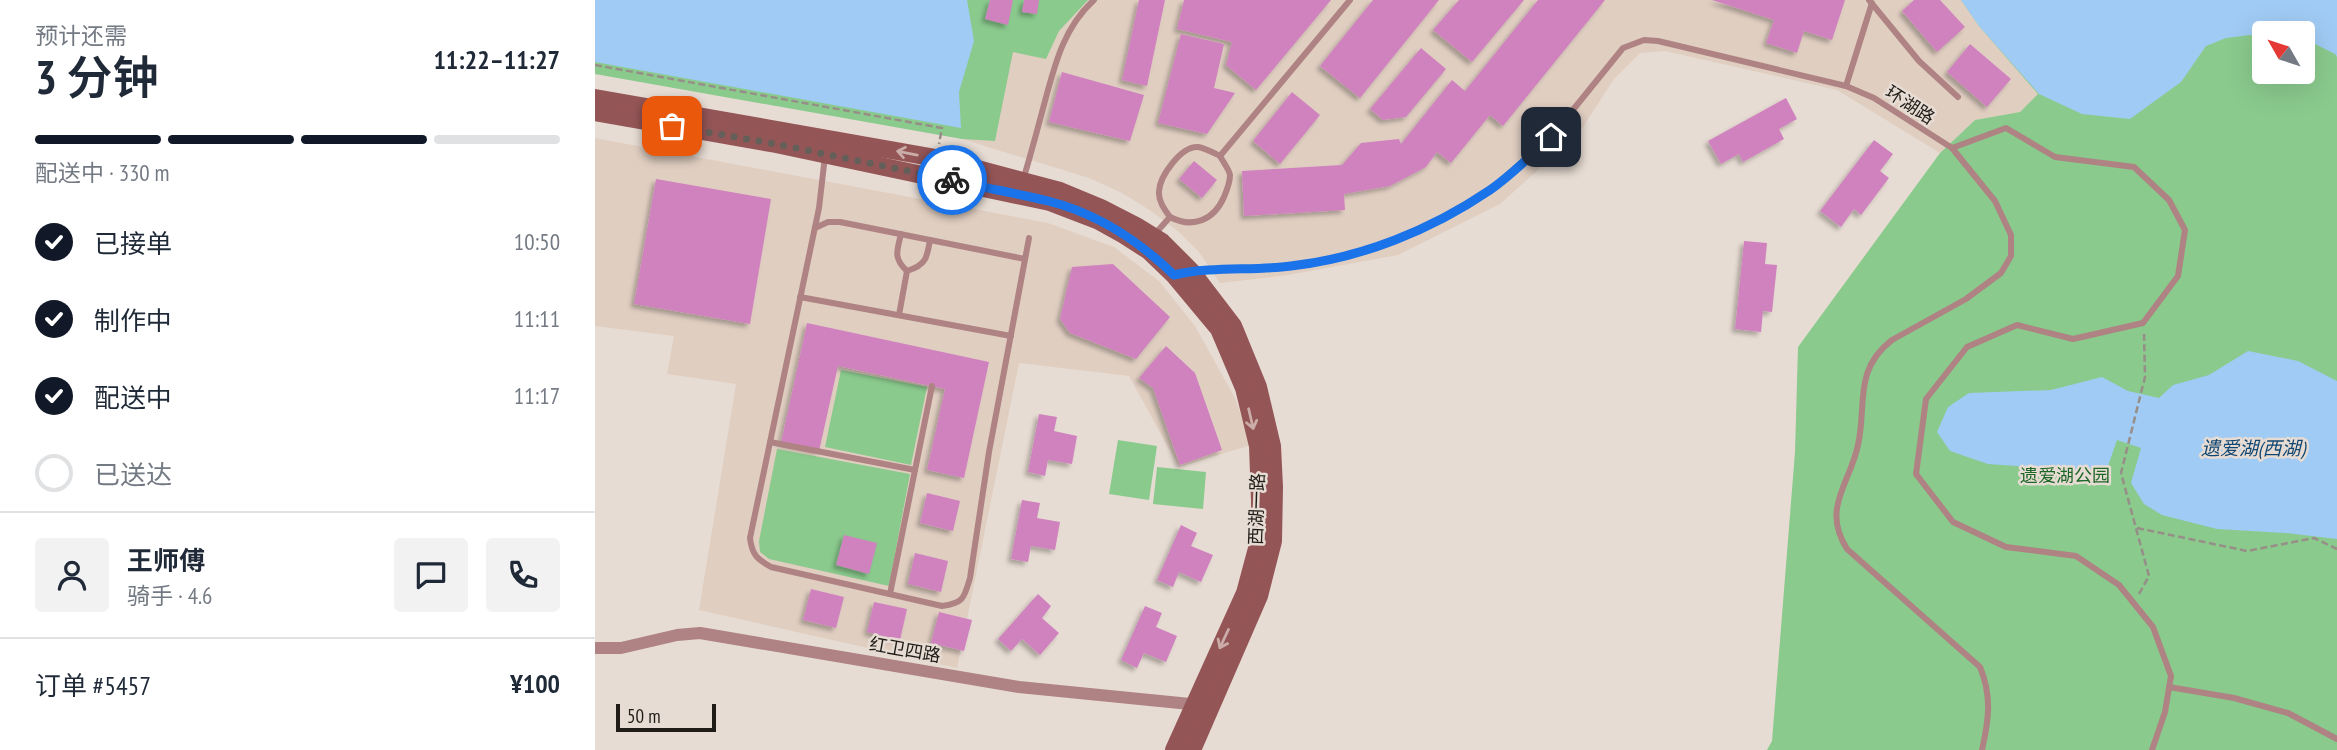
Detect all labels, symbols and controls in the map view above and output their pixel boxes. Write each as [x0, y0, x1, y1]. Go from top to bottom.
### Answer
text: 预计还需 [35, 21, 127, 50]
north arrow [2252, 21, 2315, 84]
map controls [2252, 21, 2315, 84]
text: 11:22–11:27 [433, 43, 560, 76]
text: 3 分钟 [35, 47, 158, 107]
street label: 环湖路 [1881, 80, 1939, 129]
pin [642, 96, 702, 156]
icon: bag [653, 107, 691, 145]
pin [1521, 107, 1581, 167]
icon: home [1532, 118, 1570, 156]
one-way arrow [896, 145, 919, 159]
courier [917, 145, 987, 215]
text: 配送中 · 330 m [35, 158, 170, 187]
icon: bike [933, 161, 971, 199]
icon: check [35, 223, 73, 261]
text: 已接单 [94, 227, 172, 260]
text: 10:50 [514, 227, 560, 256]
icon: check [35, 300, 73, 338]
text: 制作中 [94, 304, 172, 337]
text: 11:11 [514, 304, 560, 333]
icon: check [35, 377, 73, 415]
text: 配送中 [94, 381, 172, 414]
text: 11:17 [514, 381, 560, 410]
one-way arrow [1245, 407, 1258, 430]
water label: 遗爱湖(西湖) [2201, 436, 2307, 460]
text: 已送达 [94, 458, 172, 491]
park label: 遗爱湖公园 [2020, 464, 2110, 487]
street label: 西湖一路 [1244, 473, 1269, 545]
button: person [35, 538, 109, 612]
button: chat [394, 538, 468, 612]
button: phone [486, 538, 560, 612]
text: 王师傅 [127, 544, 205, 577]
text: 骑手 · 4.6 [127, 581, 212, 610]
one-way arrow [1217, 628, 1230, 649]
street label: 红卫四路 [868, 632, 943, 667]
text: ¥100 [510, 667, 560, 700]
text: 订单 #5457 [35, 669, 151, 702]
scale bar [616, 701, 716, 733]
text: 50 m [627, 704, 661, 728]

